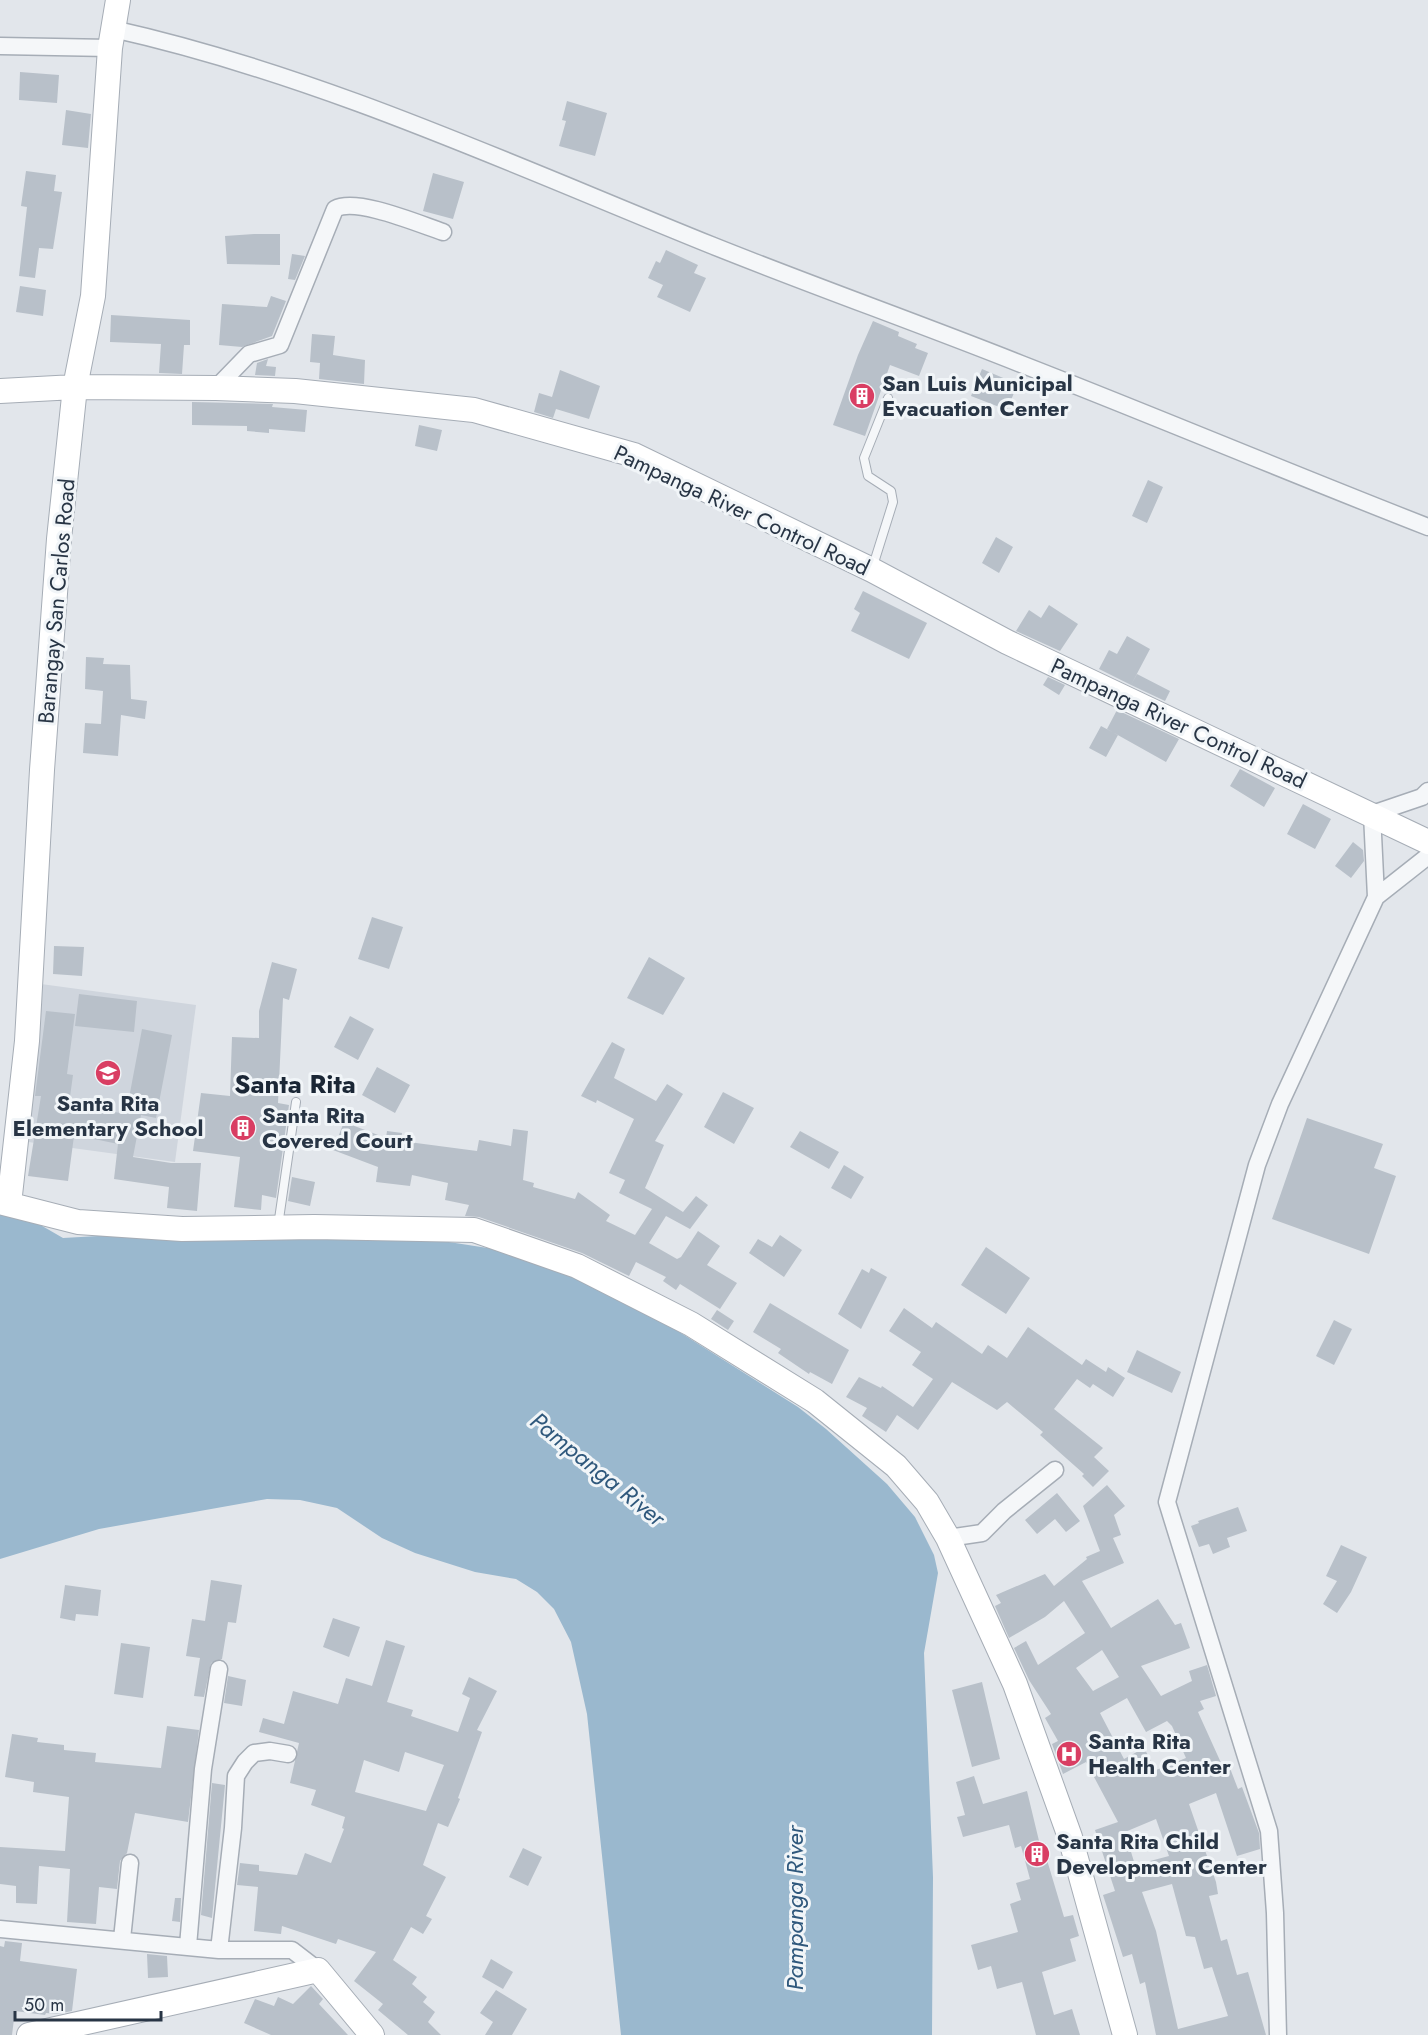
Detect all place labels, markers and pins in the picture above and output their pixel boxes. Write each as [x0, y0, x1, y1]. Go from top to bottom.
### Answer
place label: San Luis Municipal Evacuation Center [882, 367, 1073, 424]
building icon: San Luis Municipal Evacuation Center [847, 381, 877, 411]
school or university icon: Santa Rita Elementary School [93, 1058, 123, 1088]
place label: Santa Rita Elementary School [13, 1087, 203, 1144]
place label: Santa Rita Covered Court [262, 1099, 413, 1156]
building icon: Santa Rita Covered Court [228, 1113, 258, 1143]
place label: Santa Rita Health Center [1088, 1725, 1231, 1782]
hospital icon: Santa Rita Health Center [1054, 1739, 1084, 1769]
place label: Santa Rita Child Development Center [1056, 1825, 1267, 1882]
building icon: Santa Rita Child Development Center [1022, 1839, 1052, 1869]

